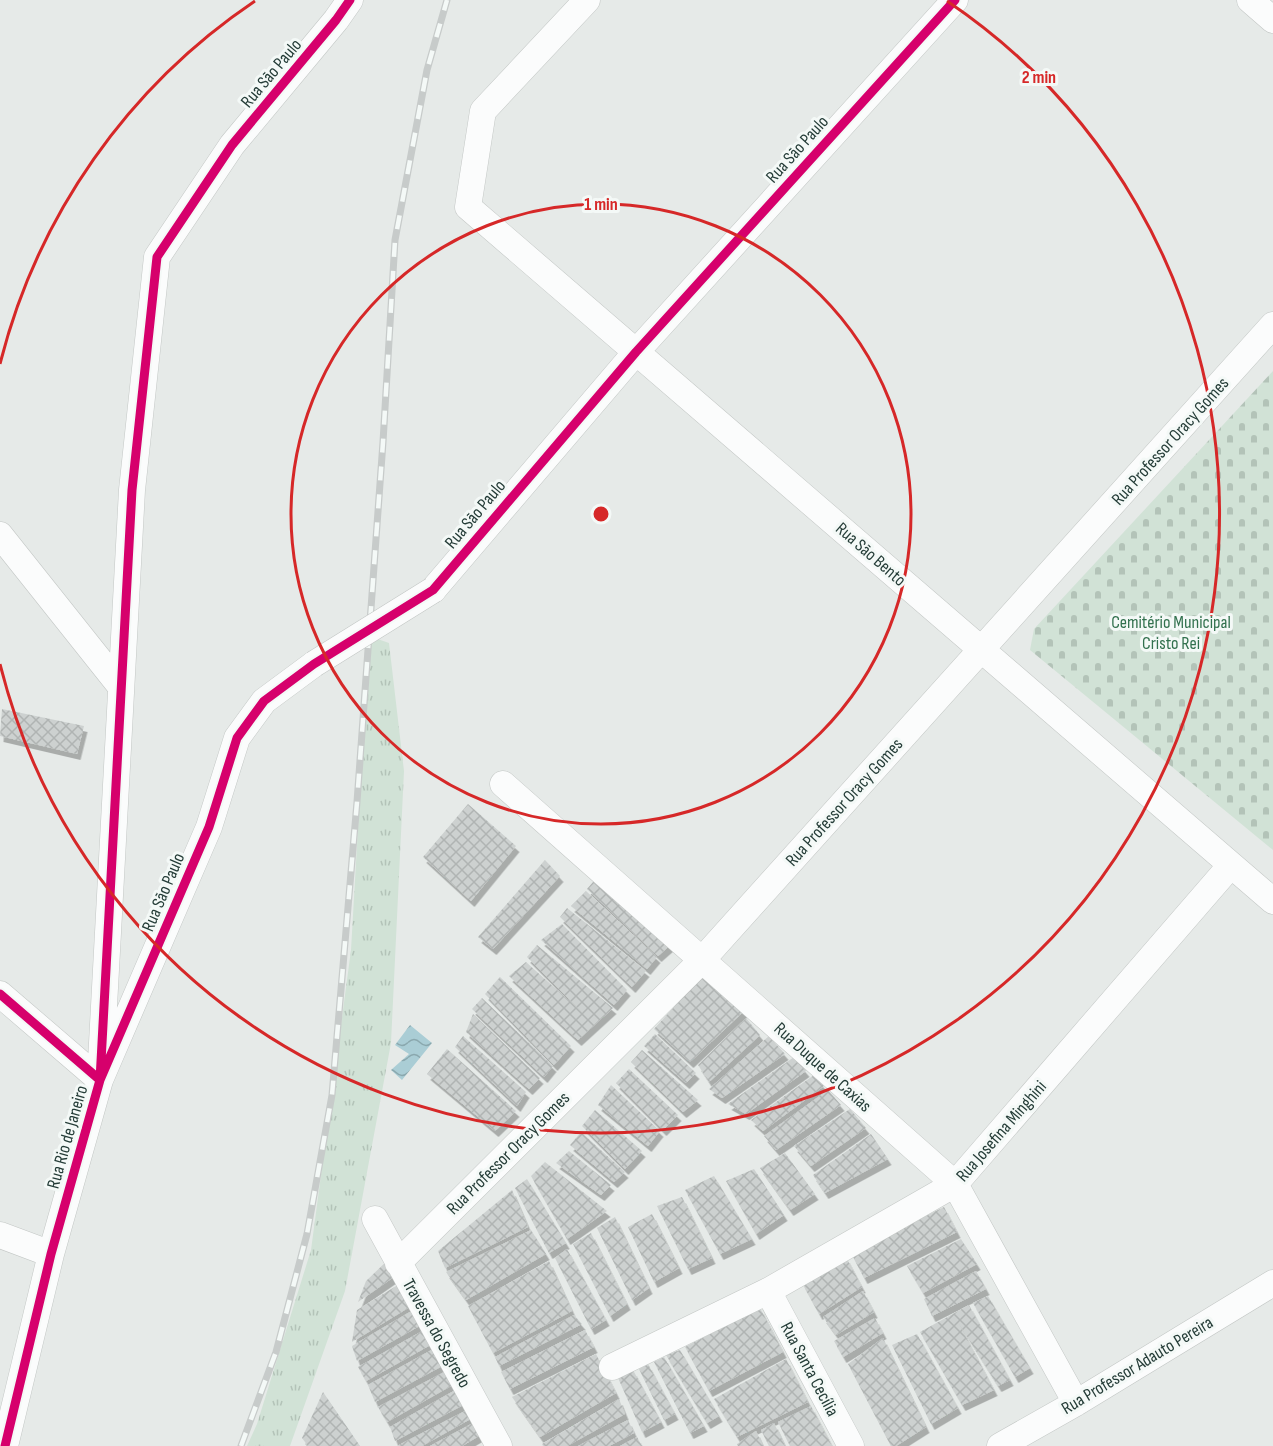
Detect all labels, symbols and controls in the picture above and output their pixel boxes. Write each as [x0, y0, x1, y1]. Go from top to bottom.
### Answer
street label: Rua São Paulo [237, 35, 306, 112]
text: 2 min [1022, 67, 1056, 88]
street label: Rua São Paulo [762, 111, 833, 187]
text: 1 min [584, 194, 618, 215]
street label: Rua Professor Oracy Gomes [1107, 373, 1233, 510]
street label: Rua São Paulo [441, 476, 510, 553]
centre of rings [591, 504, 611, 524]
street label: Rua São Bento [831, 518, 910, 591]
park label: Cemitério Municipal Cristo Rei [1111, 612, 1231, 654]
street label: Rua Professor Oracy Gomes [781, 734, 907, 871]
street label: Rua São Paulo [138, 850, 189, 935]
street label: Rua Duque de Caxias [770, 1018, 876, 1117]
street label: Rua Josefina Minghini [952, 1077, 1051, 1186]
street label: Rua Rio de Janeiro [43, 1083, 92, 1191]
street label: Rua Professor Oracy Gomes [443, 1088, 574, 1219]
street label: Travessa do Segredo [398, 1275, 475, 1391]
street label: Rua Professor Adauto Pereira [1058, 1312, 1217, 1419]
street label: Rua Santa Cecília [776, 1319, 843, 1420]

